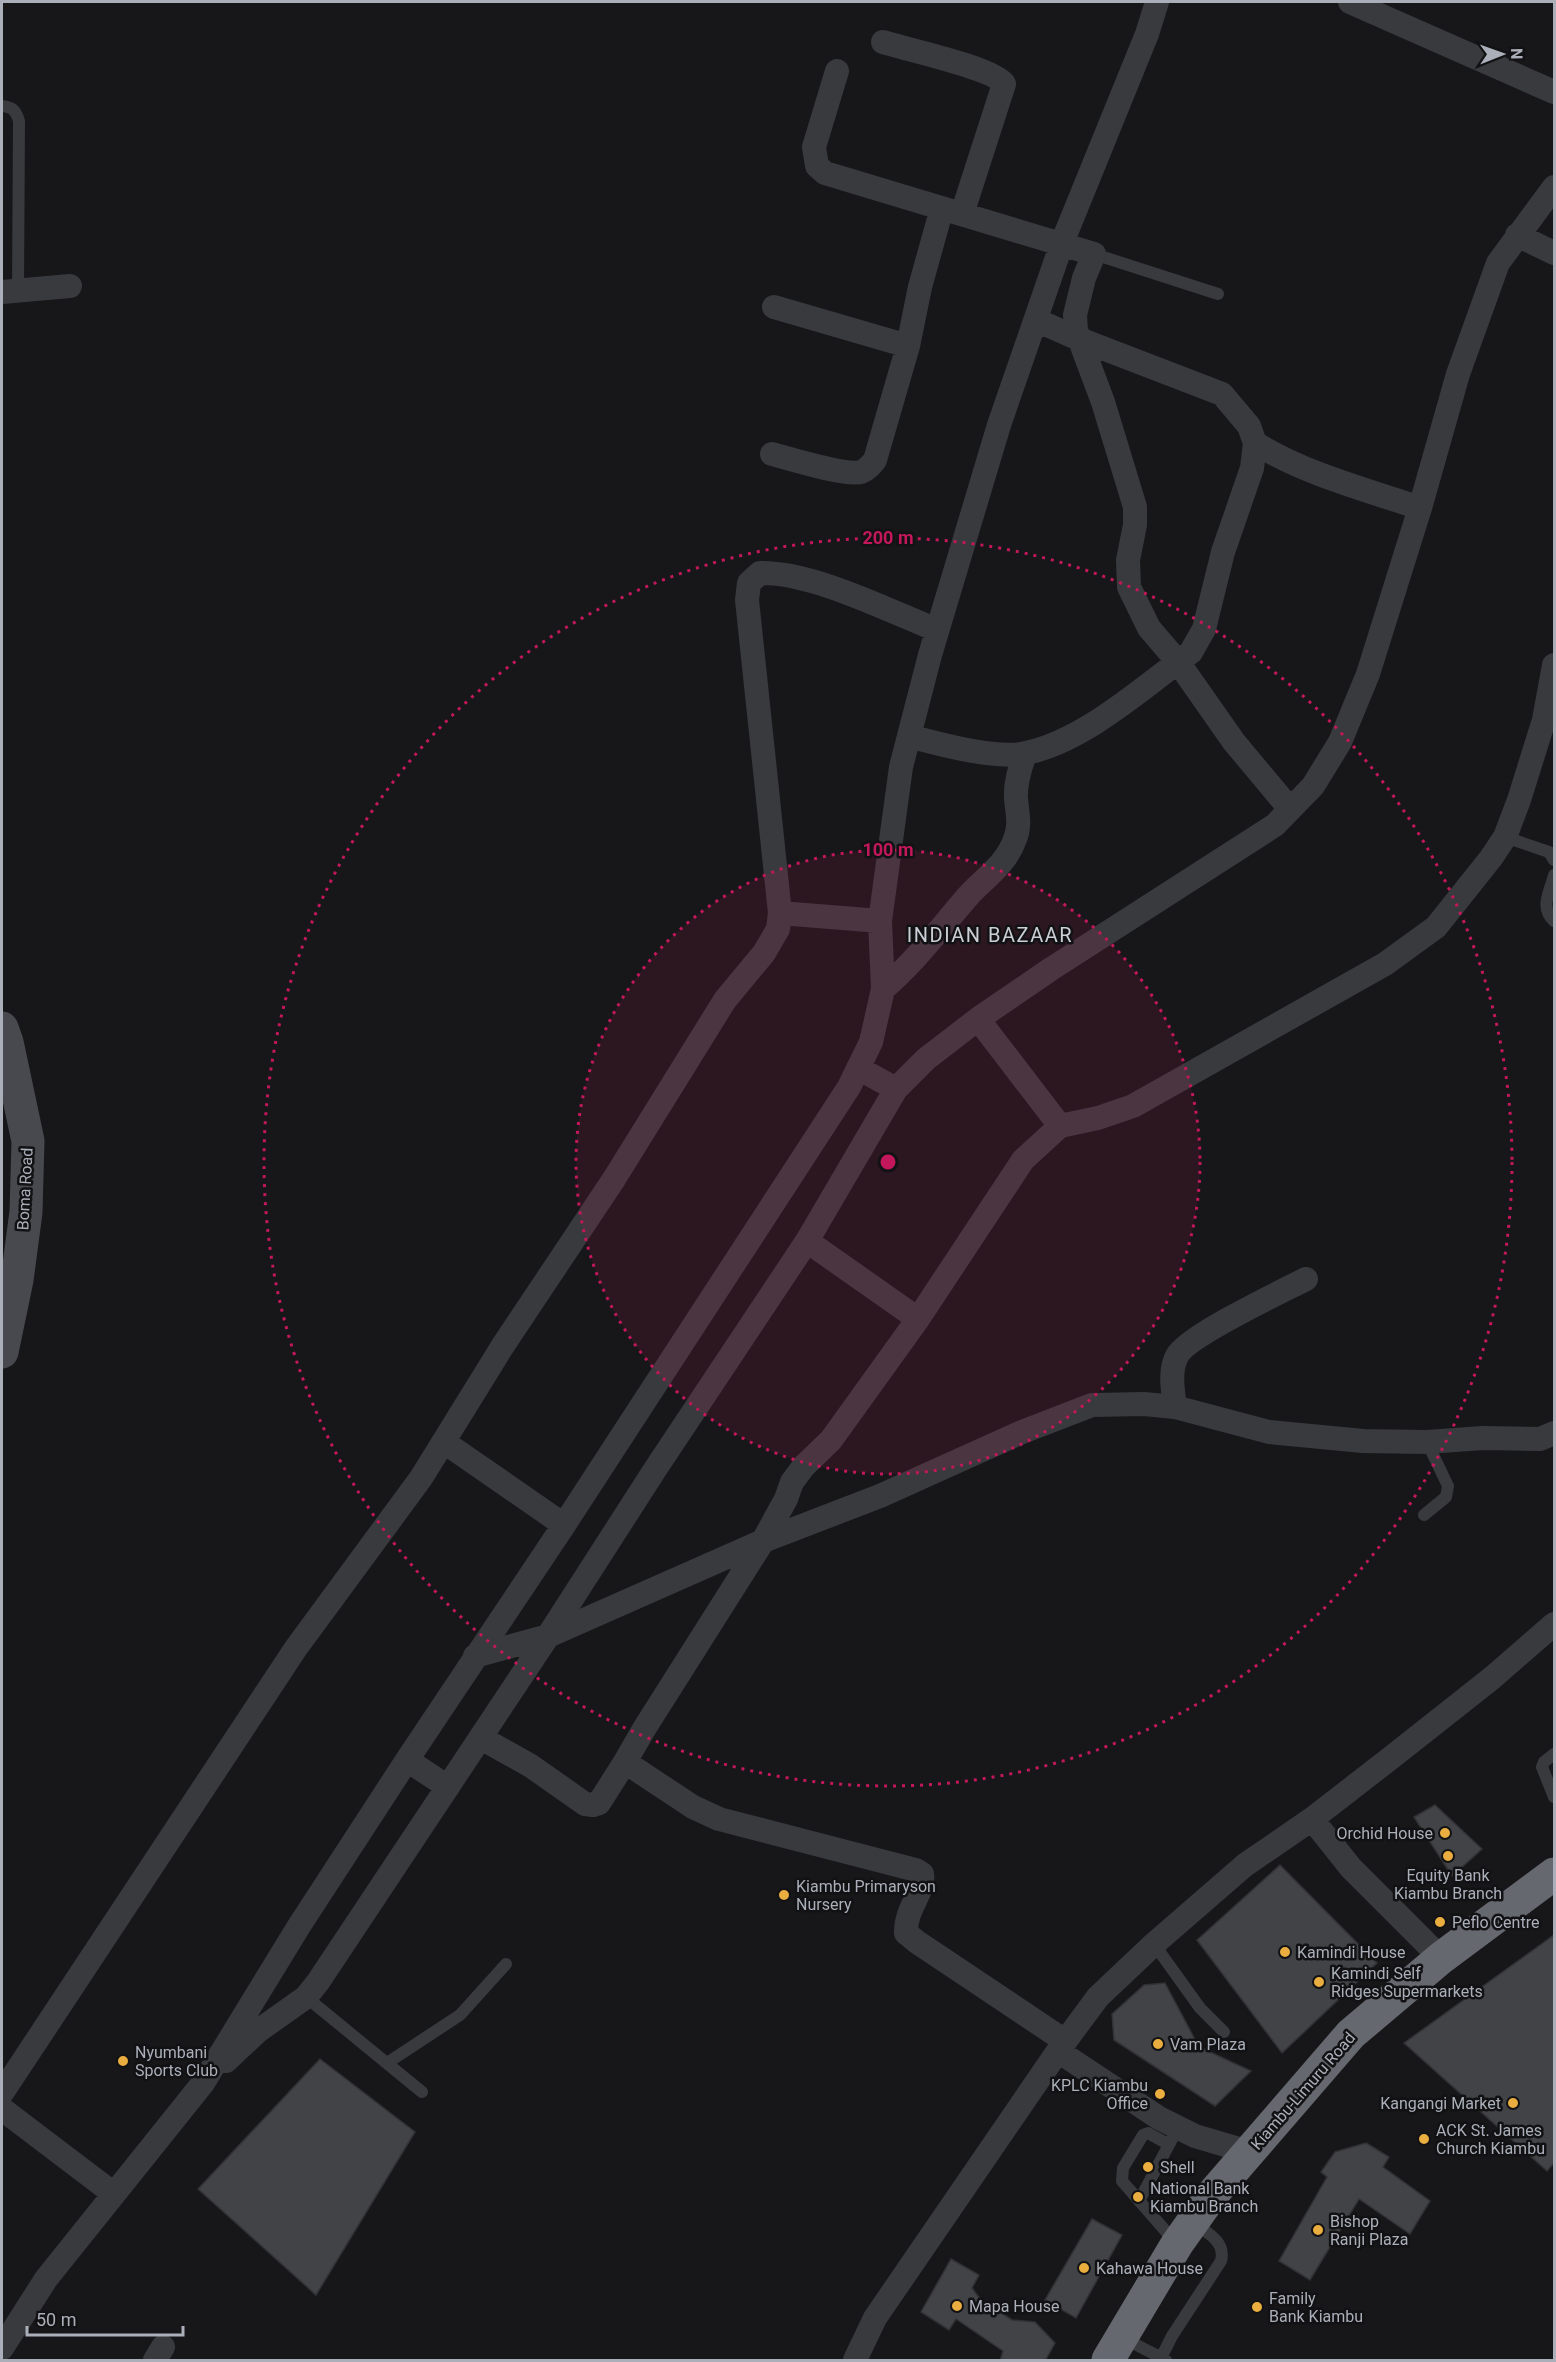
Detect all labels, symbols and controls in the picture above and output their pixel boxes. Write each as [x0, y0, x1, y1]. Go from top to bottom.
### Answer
north arrow [1472, 24, 1532, 84]
text: N [1507, 48, 1526, 60]
text: 200 m [862, 527, 914, 548]
text: 100 m [862, 839, 914, 860]
district label: INDIAN BAZAAR [907, 923, 1073, 947]
street label: Boma Road [13, 1147, 37, 1231]
centre of rings [878, 1152, 898, 1172]
place label: Orchid House [1337, 1824, 1433, 1843]
marker: Orchid House [1438, 1826, 1452, 1840]
marker: Equity Bank Kiambu Branch [1441, 1849, 1455, 1863]
place label: Equity Bank Kiambu Branch [1394, 1866, 1502, 1903]
place label: Kiambu Primaryson Nursery [796, 1877, 936, 1914]
marker: Kiambu Primaryson Nursery [777, 1888, 791, 1902]
place label: Peflo Centre [1452, 1913, 1539, 1932]
marker: Peflo Centre [1433, 1915, 1447, 1929]
place label: Kamindi House [1297, 1943, 1405, 1962]
marker: Kamindi House [1278, 1945, 1292, 1959]
place label: Kamindi Self Ridges Supermarkets [1331, 1964, 1483, 2001]
marker: Kamindi Self Ridges Supermarkets [1312, 1975, 1326, 1989]
street label: Kiambu-Limuru Road [1247, 2028, 1359, 2154]
place label: Vam Plaza [1170, 2035, 1246, 2054]
marker: Vam Plaza [1151, 2037, 1165, 2051]
place label: Nyumbani Sports Club [135, 2043, 218, 2080]
marker: Nyumbani Sports Club [116, 2054, 130, 2068]
place label: KPLC Kiambu Office [1051, 2076, 1148, 2113]
marker: KPLC Kiambu Office [1153, 2087, 1167, 2101]
place label: Kangangi Market [1380, 2094, 1501, 2113]
marker: Kangangi Market [1506, 2096, 1520, 2110]
place label: ACK St. James Church Kiambu [1436, 2121, 1545, 2158]
marker: ACK St. James Church Kiambu [1417, 2132, 1431, 2146]
place label: Shell [1160, 2158, 1195, 2177]
marker: Shell [1141, 2160, 1155, 2174]
place label: National Bank Kiambu Branch [1150, 2179, 1258, 2216]
marker: National Bank Kiambu Branch [1131, 2190, 1145, 2204]
place label: Bishop Ranji Plaza [1330, 2212, 1408, 2249]
marker: Bishop Ranji Plaza [1311, 2223, 1325, 2237]
place label: Kahawa House [1096, 2259, 1203, 2278]
marker: Kahawa House [1077, 2261, 1091, 2275]
place label: Family Bank Kiambu [1269, 2289, 1363, 2326]
place label: Mapa House [969, 2297, 1059, 2316]
scale bar [27, 2299, 183, 2337]
marker: Mapa House [950, 2299, 964, 2313]
marker: Family Bank Kiambu [1250, 2300, 1264, 2314]
text: 50 m [36, 2309, 76, 2330]

